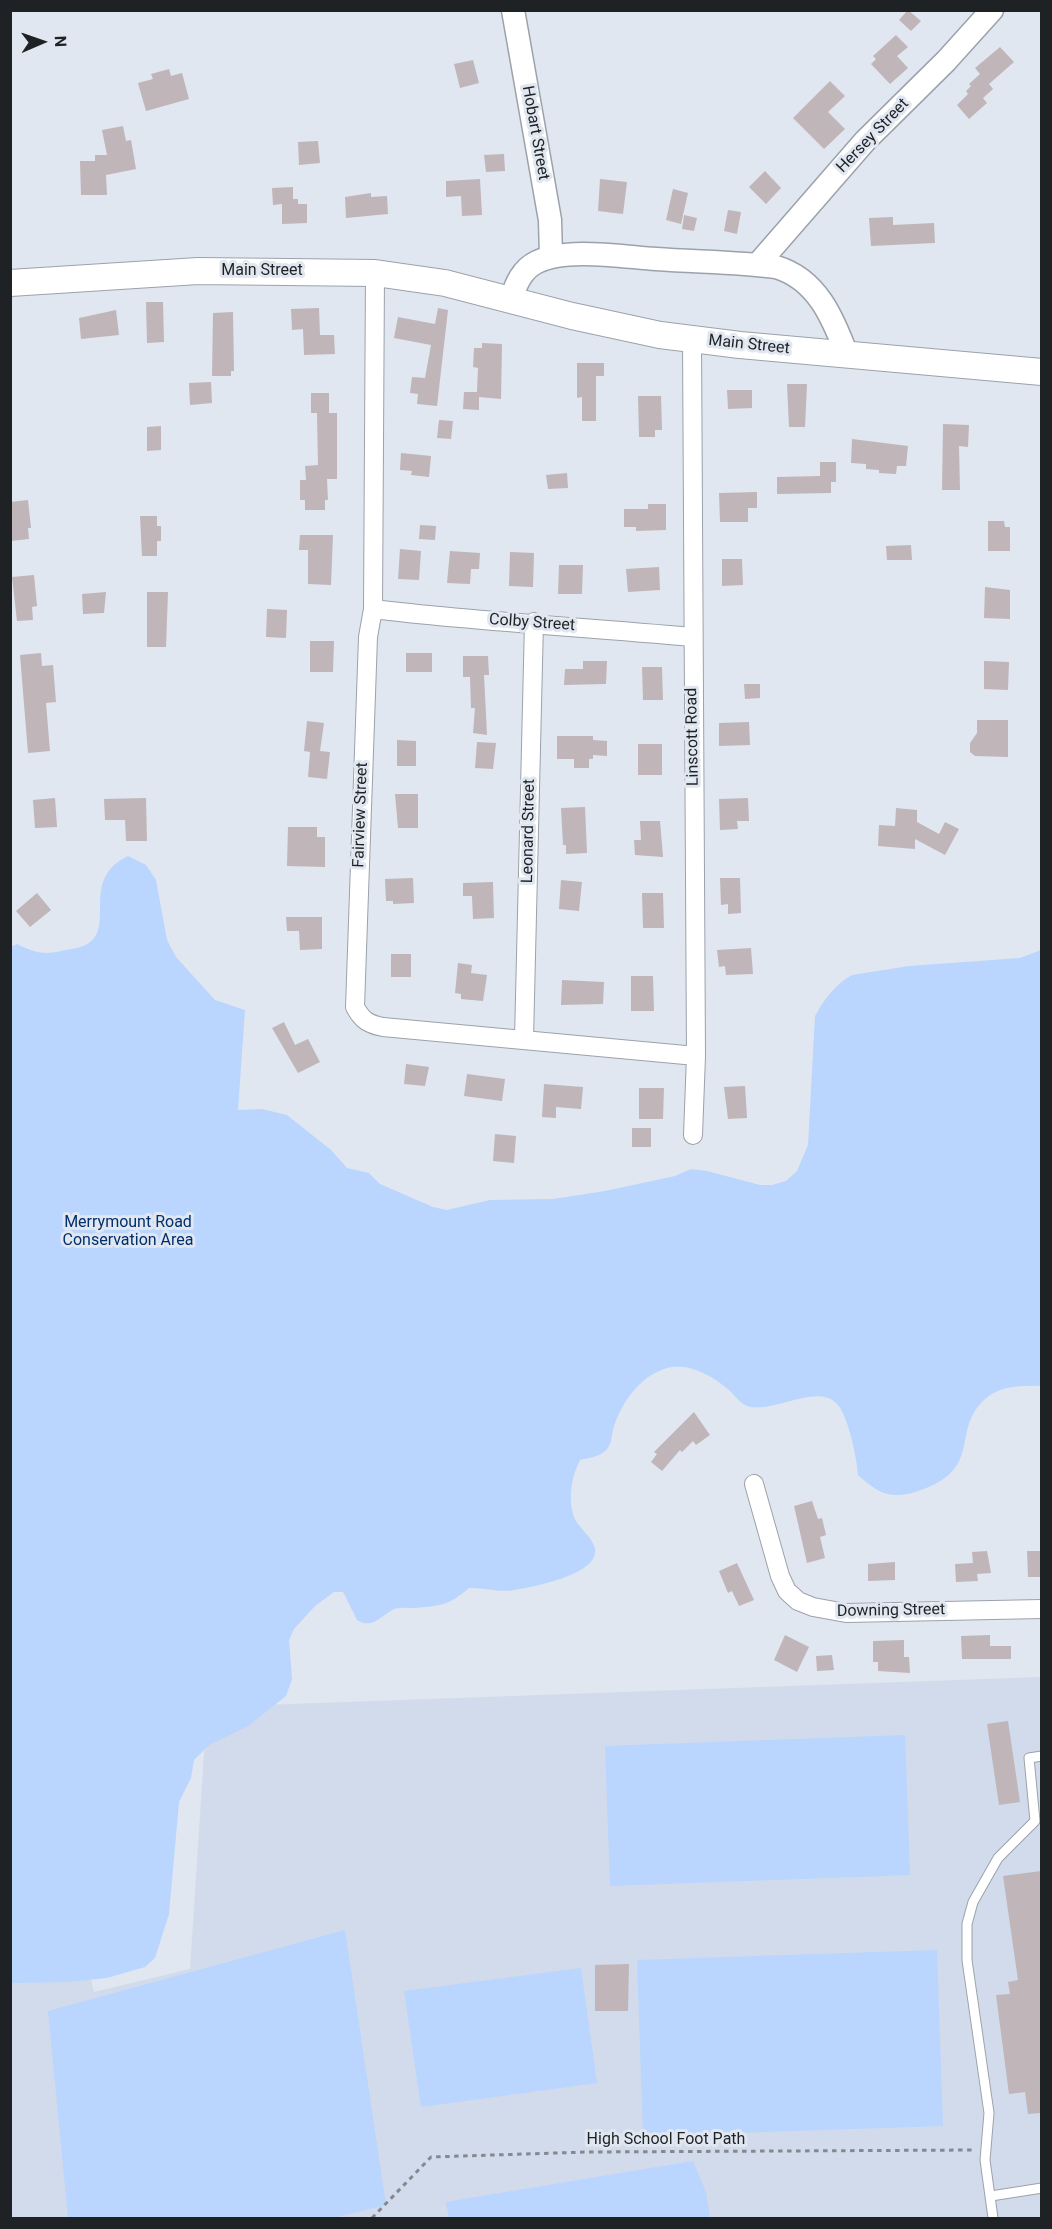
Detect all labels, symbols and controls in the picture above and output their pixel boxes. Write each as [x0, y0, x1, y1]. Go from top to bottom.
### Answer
north arrow [12, 12, 72, 72]
text: N [51, 35, 70, 47]
street label: Hobart Street [517, 84, 553, 182]
street label: Hersey Street [833, 95, 913, 177]
street label: Main Street [221, 261, 303, 281]
street label: Main Street [707, 331, 791, 359]
street label: Colby Street [488, 610, 576, 636]
street label: Linscott Road [683, 688, 703, 786]
street label: Fairview Street [350, 762, 372, 868]
street label: Leonard Street [518, 779, 540, 883]
park label: Merrymount Road Conservation Area [63, 1213, 193, 1251]
street label: Downing Street [837, 1600, 945, 1622]
street label: High School Foot Path [587, 2130, 745, 2150]

